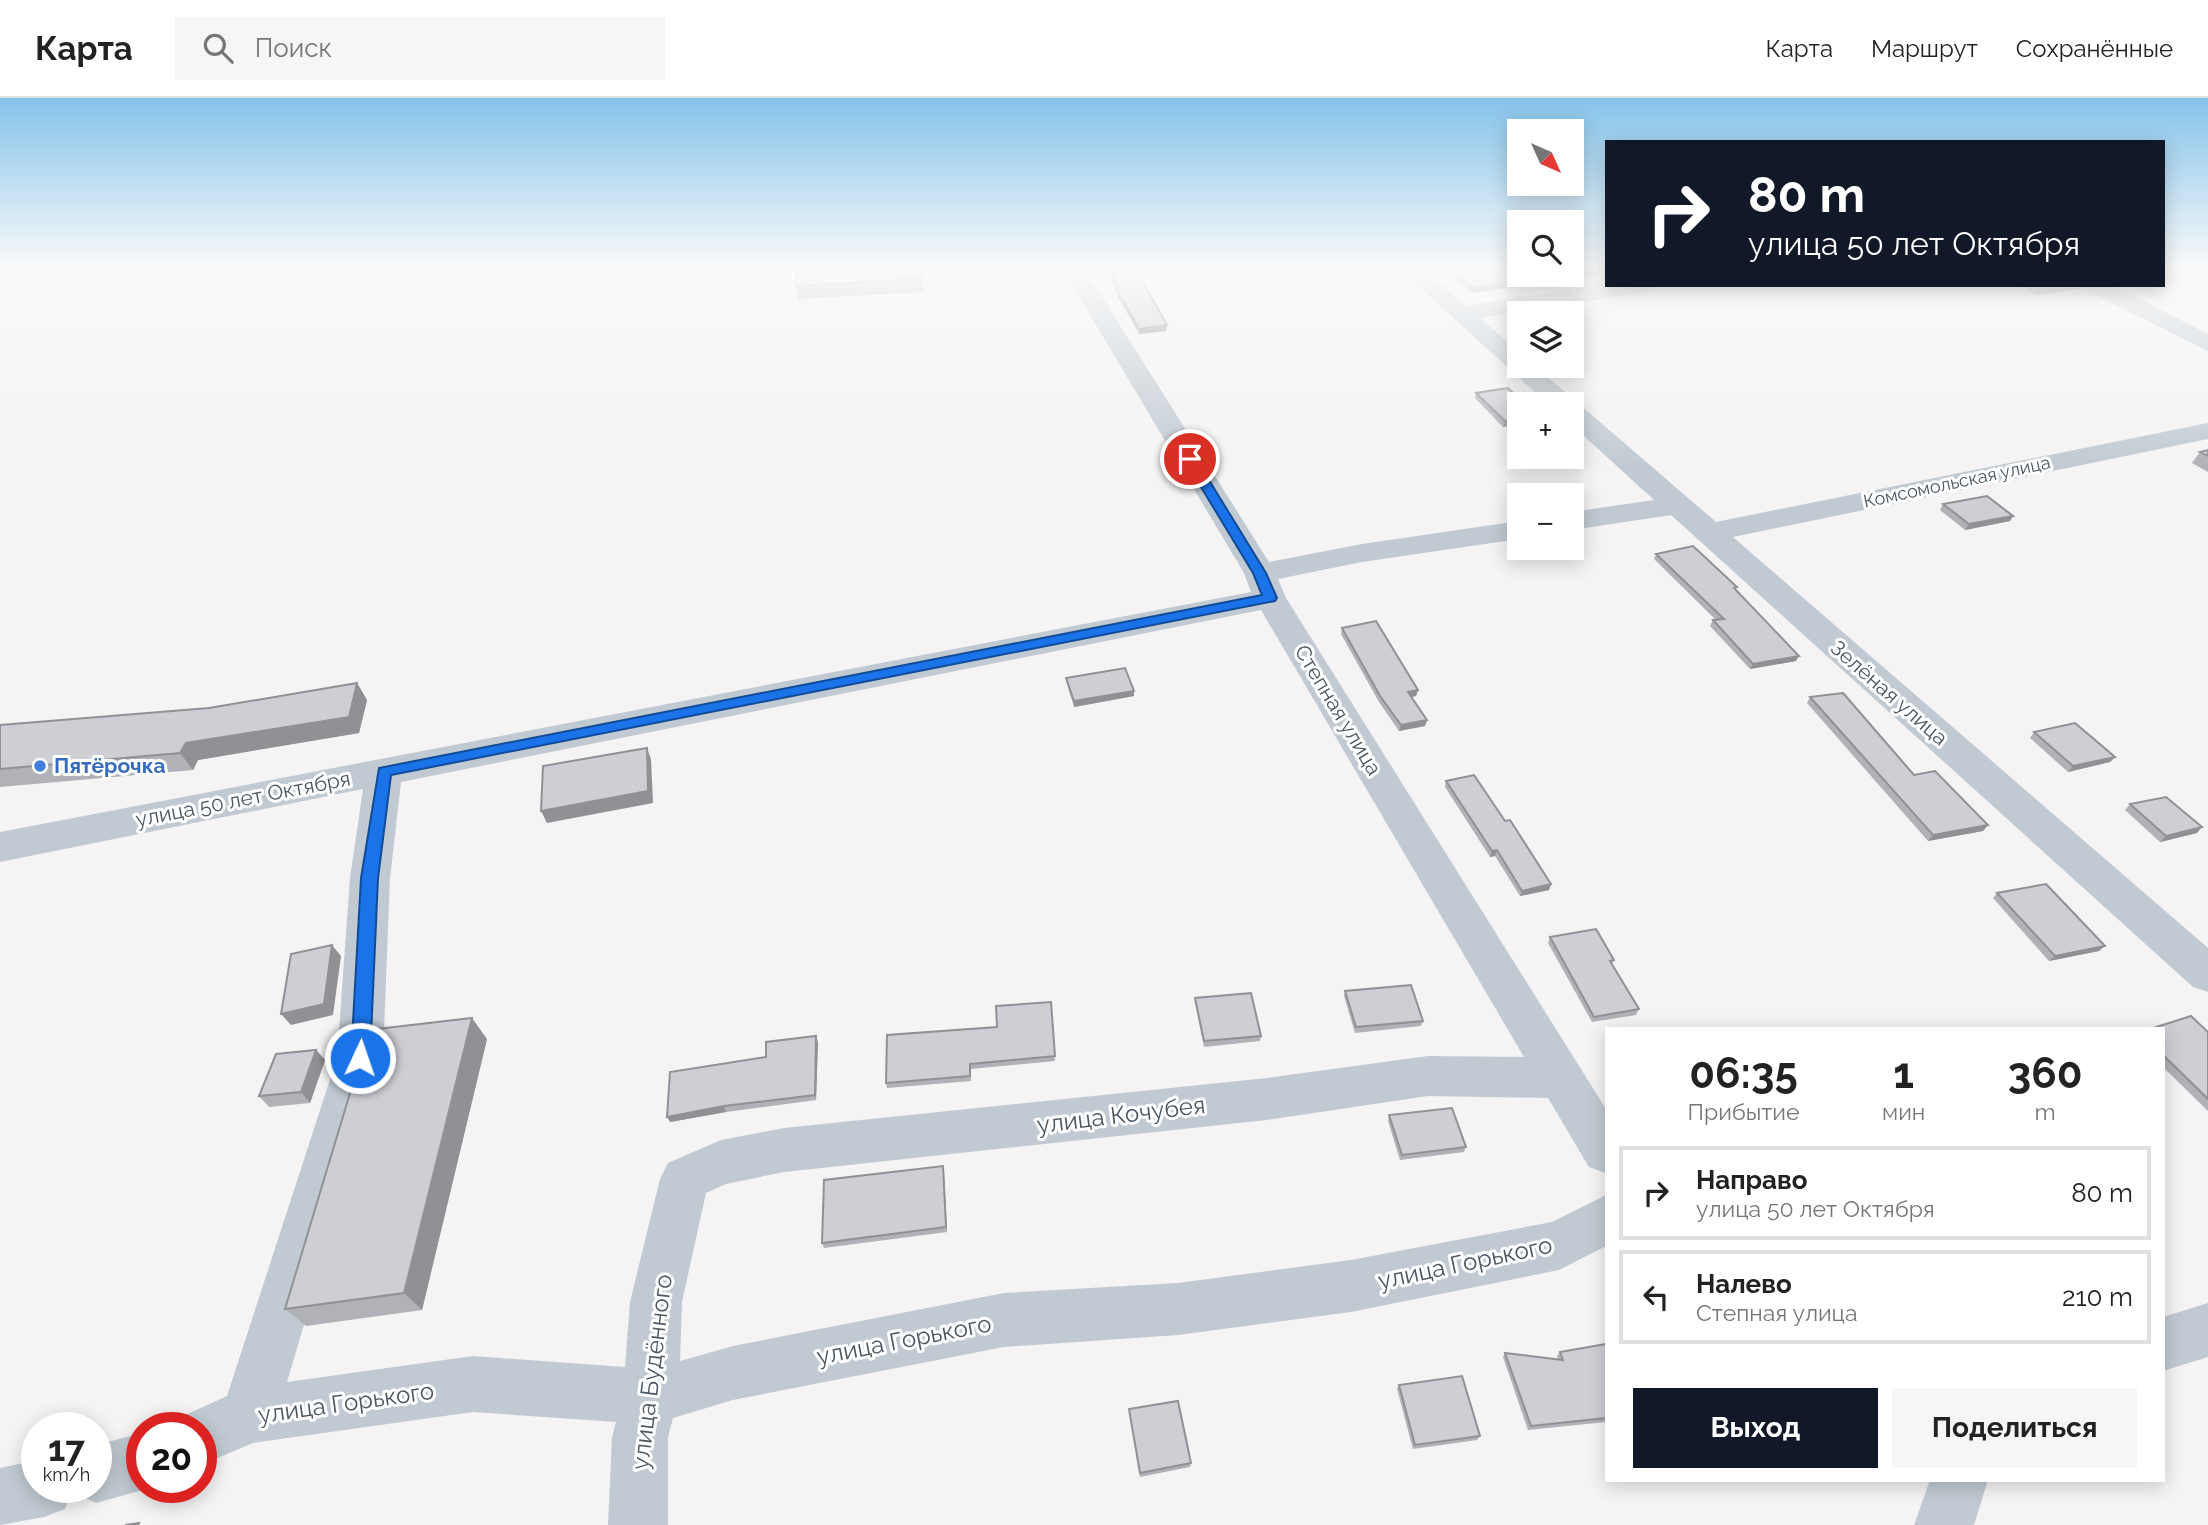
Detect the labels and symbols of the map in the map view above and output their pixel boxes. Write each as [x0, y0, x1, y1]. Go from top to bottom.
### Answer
north arrow [1507, 119, 1584, 196]
pin [1160, 429, 1220, 489]
street label: Комсомольская улица [1862, 451, 2052, 512]
street label: Зелёная улица [1826, 635, 1953, 750]
street label: Степная улица [1290, 640, 1387, 779]
place label: Пятёрочка [54, 753, 166, 778]
marker: Пятёрочка [32, 758, 48, 774]
street label: улица 50 лет Октября [134, 765, 352, 832]
position arrow [323, 1021, 397, 1095]
street label: улица Кочубея [1035, 1090, 1207, 1139]
street label: улица Горького [1375, 1230, 1555, 1295]
street label: улица Будённого [625, 1272, 678, 1471]
street label: улица Горького [814, 1308, 994, 1371]
street label: улица Горького [256, 1376, 436, 1429]
speed limit sign: 20 [126, 1412, 217, 1503]

